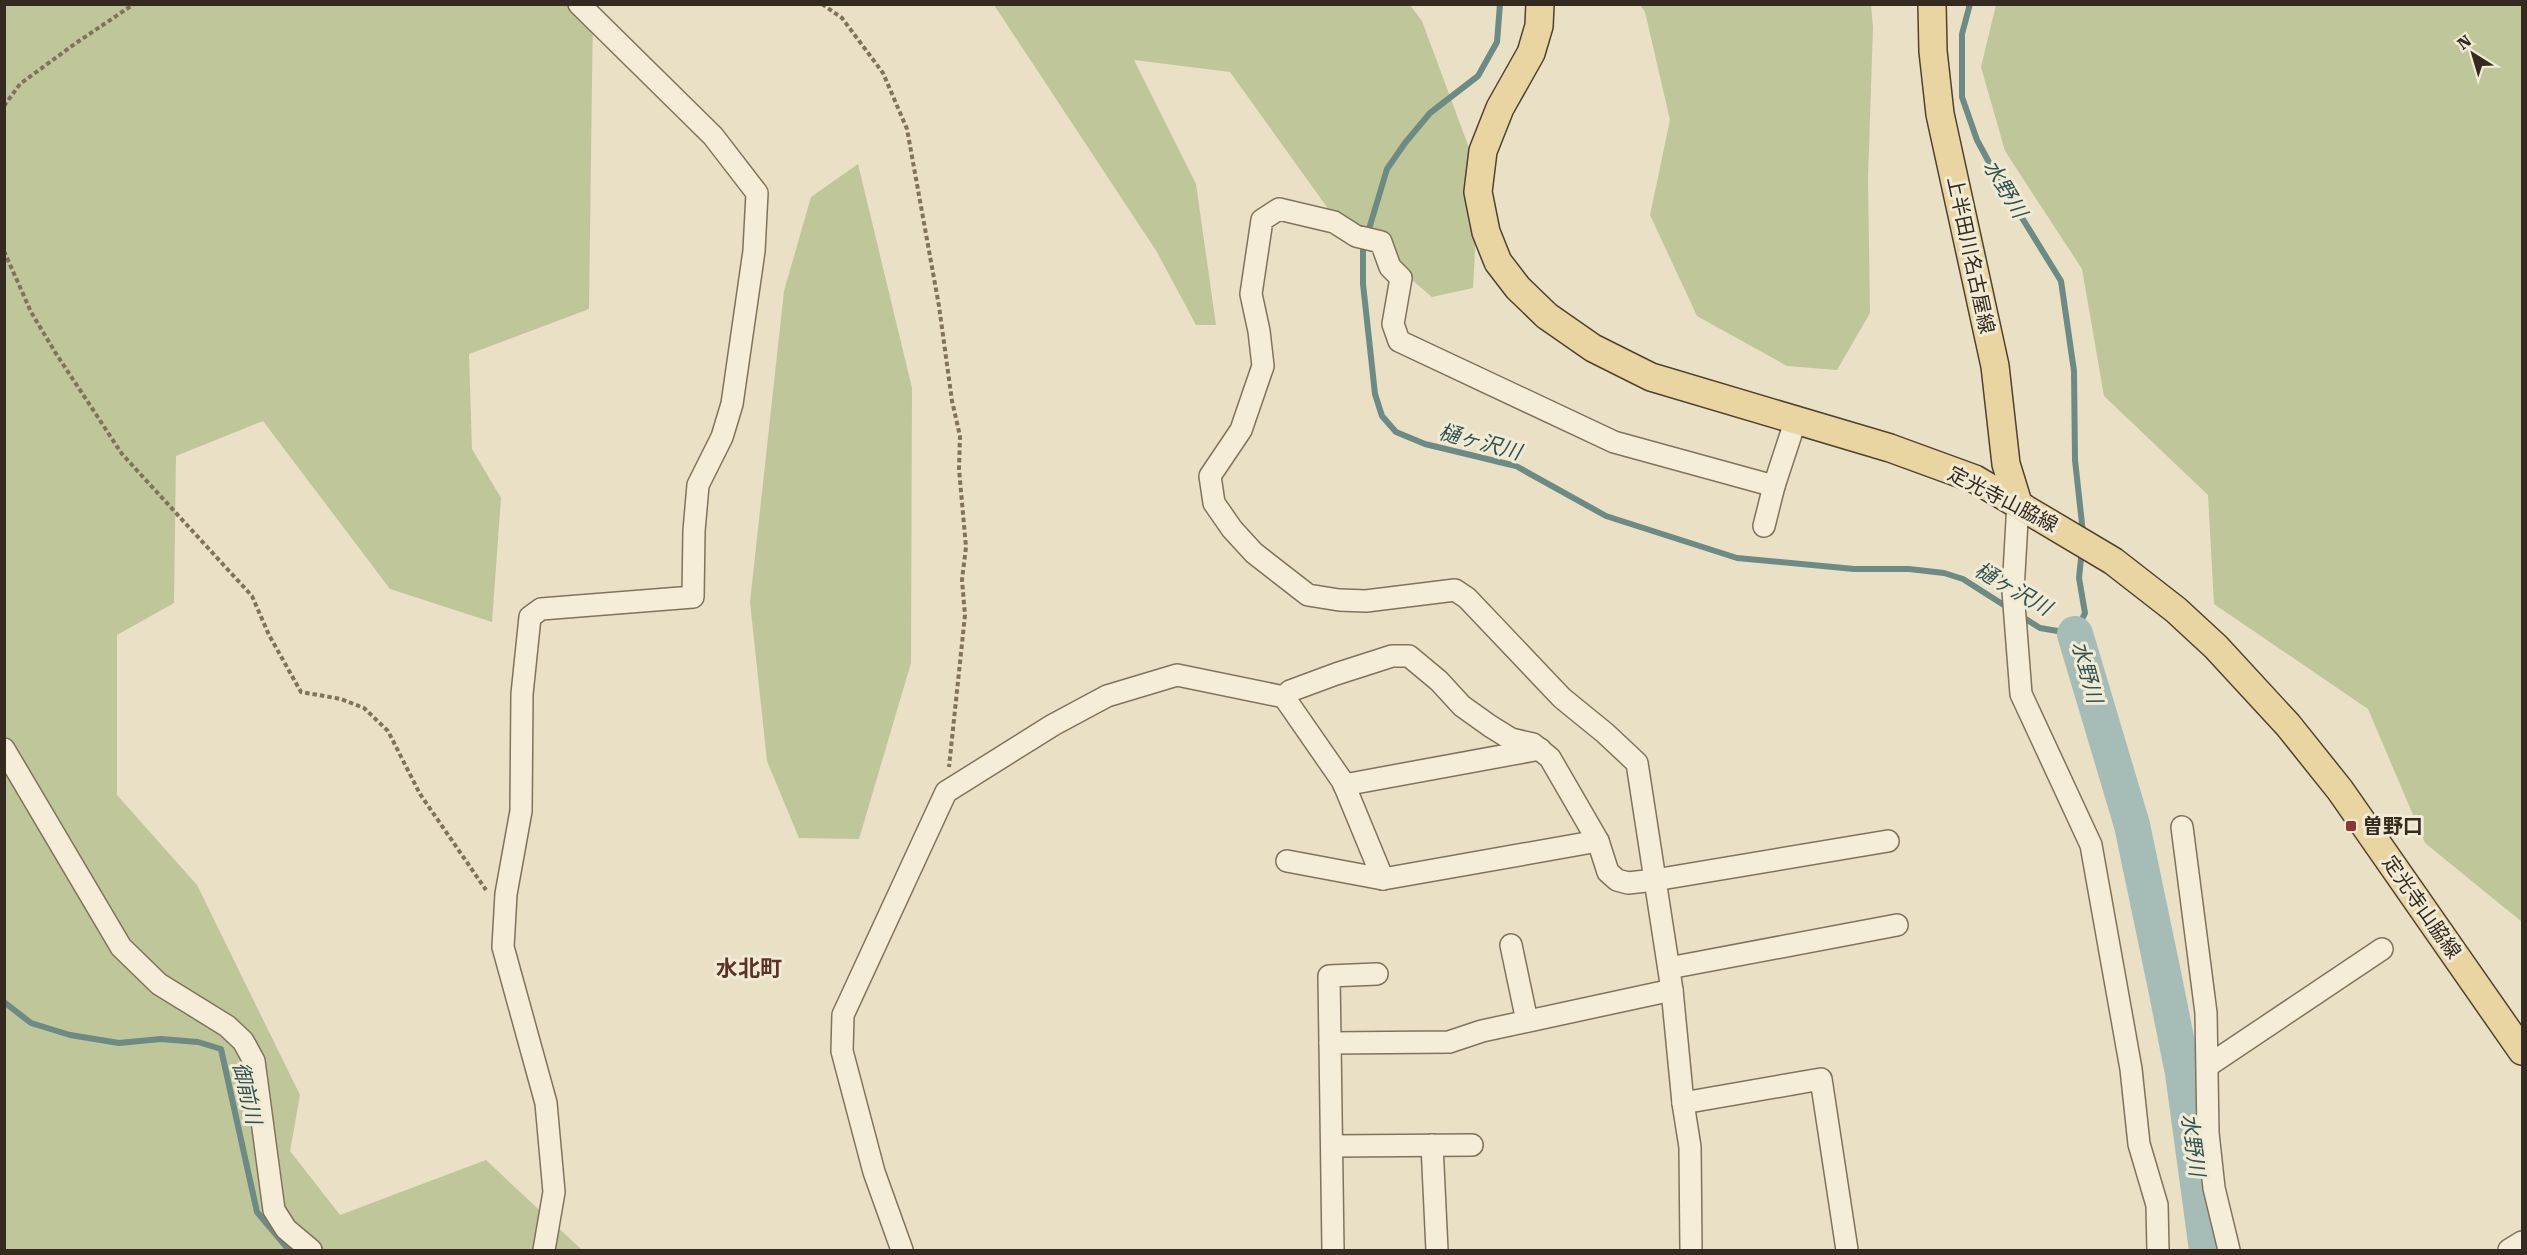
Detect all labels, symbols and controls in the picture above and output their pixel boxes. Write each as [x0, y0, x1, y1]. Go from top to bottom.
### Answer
north arrow [2443, 24, 2503, 84]
text: N [2454, 31, 2475, 54]
water label: 水野川 [1978, 156, 2033, 224]
street label: 上半田川名古屋線 [1943, 174, 1999, 336]
water label: 樋ヶ沢川 [1436, 420, 1526, 465]
street label: 定光寺山脇線 [1944, 461, 2062, 537]
water label: 樋ヶ沢川 [1971, 558, 2057, 621]
water label: 水野川 [2067, 638, 2107, 707]
place label: 曽野口 [2363, 814, 2423, 838]
marker: 曽野口 [2344, 819, 2358, 833]
street label: 定光寺山脇線 [2378, 851, 2466, 963]
district label: 水北町 [716, 956, 782, 981]
water label: 御前川 [228, 1060, 266, 1128]
water label: 水野川 [2177, 1112, 2210, 1180]

